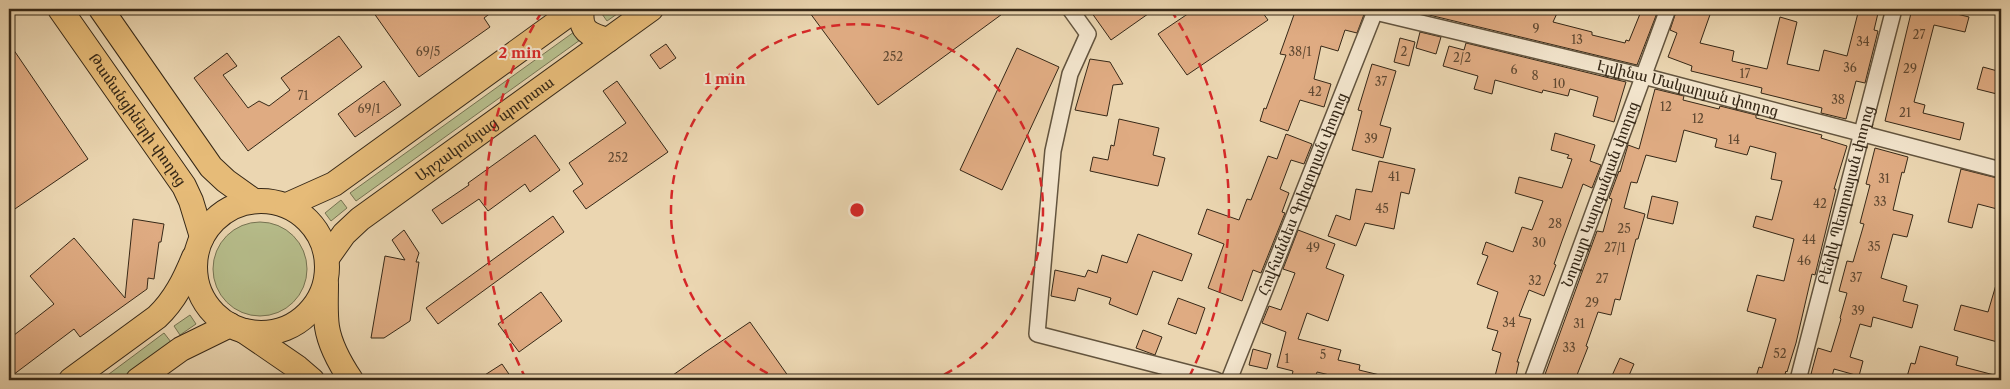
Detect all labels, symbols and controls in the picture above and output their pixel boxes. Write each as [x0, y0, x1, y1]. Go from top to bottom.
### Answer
house number: 9 [1532, 21, 1540, 36]
house number: 27 [1913, 27, 1925, 42]
house number: 13 [1571, 32, 1583, 47]
house number: 34 [1856, 34, 1870, 49]
text: 2 min [498, 43, 542, 62]
house number: 69/5 [416, 44, 440, 59]
house number: 38/1 [1289, 44, 1312, 59]
house number: 2 [1401, 44, 1408, 59]
street label: Թամանցիների փողոց [85, 49, 191, 189]
house number: 252 [883, 49, 903, 64]
house number: 2/2 [1453, 50, 1471, 65]
street label: Էլվինա Մակարյան փողոց [1595, 55, 1781, 120]
house number: 36 [1843, 60, 1857, 75]
house number: 29 [1903, 61, 1917, 76]
house number: 6 [1510, 62, 1518, 77]
house number: 17 [1740, 66, 1751, 81]
house number: 8 [1531, 68, 1539, 83]
text: 1 min [704, 69, 746, 88]
street label: Արշակունյաց պողոտա [411, 72, 557, 185]
house number: 37 [1375, 74, 1387, 89]
house number: 10 [1553, 76, 1565, 91]
house number: 42 [1308, 84, 1322, 99]
house number: 71 [298, 88, 308, 103]
street label: Հովհաննես Գրիգորյան փողոց [1253, 90, 1351, 298]
house number: 38 [1831, 92, 1845, 107]
street label: Նորայր Կարգանյան փողոց [1557, 99, 1642, 289]
house number: 12 [1660, 99, 1672, 114]
house number: 69/1 [357, 101, 381, 116]
street label: Բենիկ Պետրոսյան փողոց [1813, 103, 1878, 287]
house number: 21 [1899, 105, 1911, 120]
house number: 12 [1692, 111, 1704, 126]
house number: 39 [1364, 131, 1378, 146]
house number: 14 [1728, 132, 1740, 147]
house number: 252 [608, 150, 628, 165]
house number: 41 [1388, 169, 1400, 184]
house number: 31 [1878, 171, 1890, 186]
house number: 33 [1873, 194, 1887, 209]
house number: 42 [1813, 196, 1827, 211]
centre of rings [848, 201, 866, 219]
house number: 45 [1375, 201, 1389, 216]
house number: 28 [1548, 216, 1562, 231]
house number: 25 [1617, 221, 1631, 236]
house number: 44 [1802, 232, 1816, 247]
house number: 30 [1532, 235, 1546, 250]
house number: 35 [1867, 239, 1881, 254]
house number: 49 [1306, 240, 1320, 255]
house number: 27/1 [1604, 240, 1626, 255]
house number: 46 [1797, 253, 1811, 268]
house number: 37 [1850, 270, 1862, 285]
house number: 27 [1596, 271, 1608, 286]
house number: 32 [1528, 273, 1542, 288]
house number: 29 [1585, 295, 1599, 310]
house number: 39 [1851, 303, 1865, 318]
house number: 34 [1502, 315, 1516, 330]
house number: 31 [1573, 316, 1585, 331]
house number: 33 [1562, 340, 1576, 355]
house number: 52 [1773, 346, 1787, 361]
house number: 5 [1320, 347, 1326, 362]
house number: 1 [1284, 351, 1290, 366]

